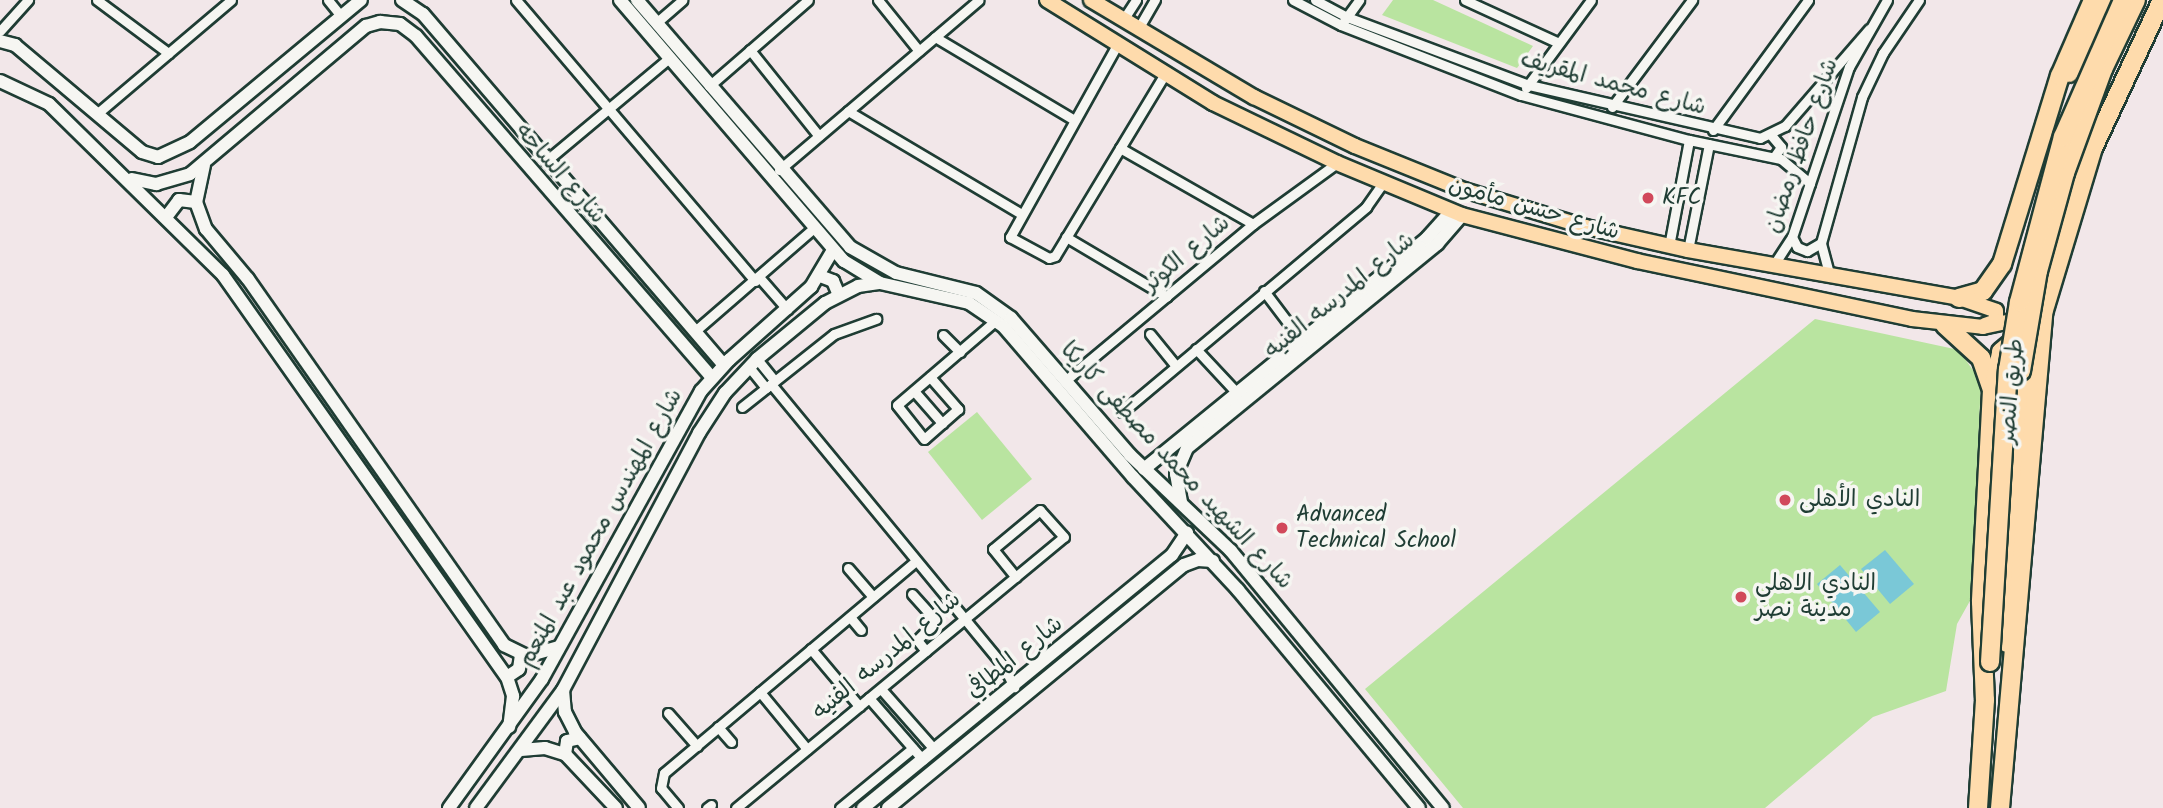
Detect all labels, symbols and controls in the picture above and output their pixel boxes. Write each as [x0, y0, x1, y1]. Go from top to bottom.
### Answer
street label: شارع محمد المقريف [1517, 46, 1709, 122]
street label: شارع حافظ رمضان [1759, 55, 1845, 237]
street label: شارع الساحه [509, 118, 611, 230]
street label: شارع حسن مأمون [1445, 171, 1623, 247]
place label: KFC [1662, 184, 1701, 212]
marker: KFC [1640, 190, 1656, 206]
street label: شارع الكوثر [1138, 210, 1236, 298]
street label: شارع المدرسه الفنيه [1259, 227, 1421, 365]
street label: شارع الشهيد محمد مصطفى كاريكا [1054, 337, 1298, 595]
street label: طريق النصر [1994, 337, 2030, 445]
street label: شارع المهندس محمود عبد المنعم [513, 384, 689, 672]
place label: النادي الأهلى [1799, 486, 1920, 514]
marker: النادي الأهلى [1777, 492, 1793, 508]
place label: Advanced Technical School [1296, 501, 1456, 555]
marker: Advanced Technical School [1274, 520, 1290, 536]
place label: النادي الاهلي مدينة نصر [1755, 570, 1876, 624]
street label: شارع المدرسه الفنيه [807, 586, 967, 726]
marker: النادي الاهلي مدينة نصر [1733, 589, 1749, 605]
street label: شارع المطافي [961, 611, 1069, 705]

